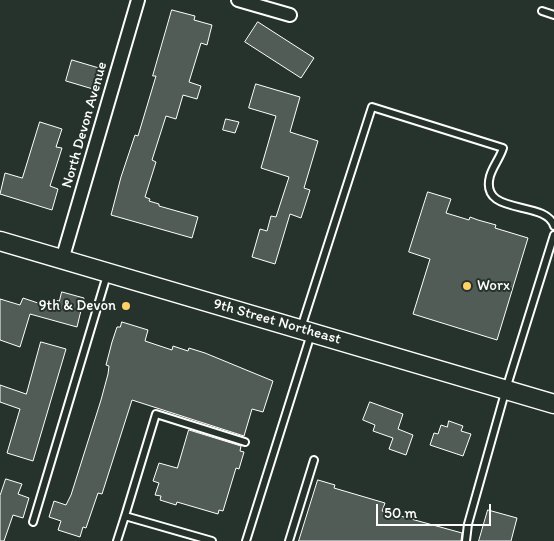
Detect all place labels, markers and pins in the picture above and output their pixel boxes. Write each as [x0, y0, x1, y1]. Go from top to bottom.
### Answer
place label: Worx [477, 277, 510, 295]
marker: Worx [461, 280, 473, 292]
place label: 9th & Devon [39, 297, 116, 315]
marker: 9th & Devon [120, 300, 132, 312]

